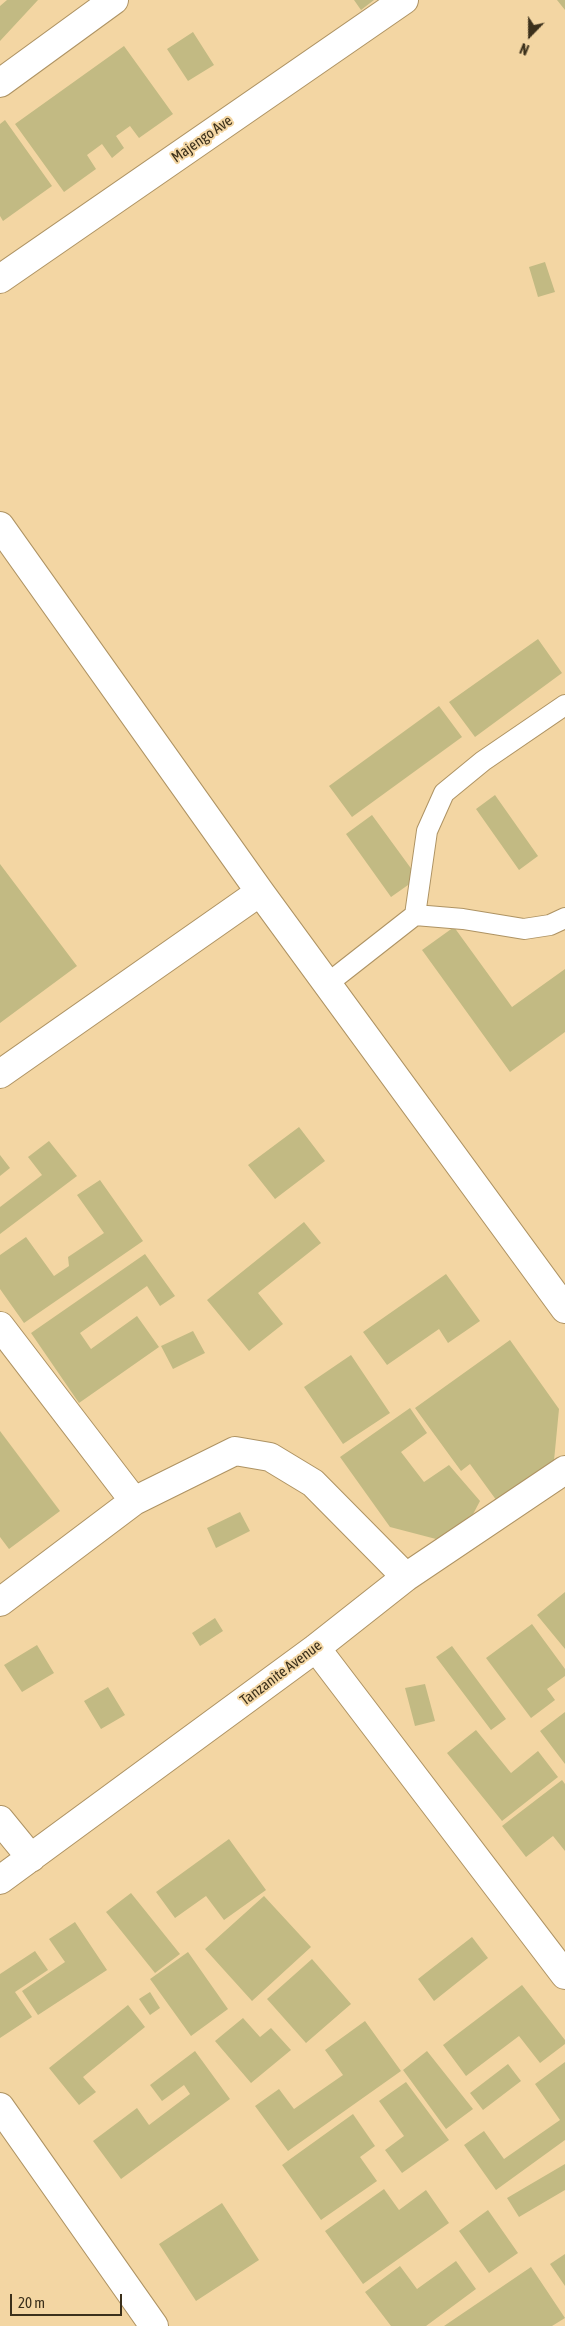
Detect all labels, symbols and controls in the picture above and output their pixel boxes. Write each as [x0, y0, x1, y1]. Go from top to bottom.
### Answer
north arrow [505, 10, 555, 60]
text: N [518, 40, 531, 58]
street label: Majengo Ave [168, 112, 236, 166]
street label: Tanzanite Avenue [237, 1636, 325, 1710]
scale bar [12, 2284, 125, 2316]
text: 20 m [18, 2294, 45, 2311]

